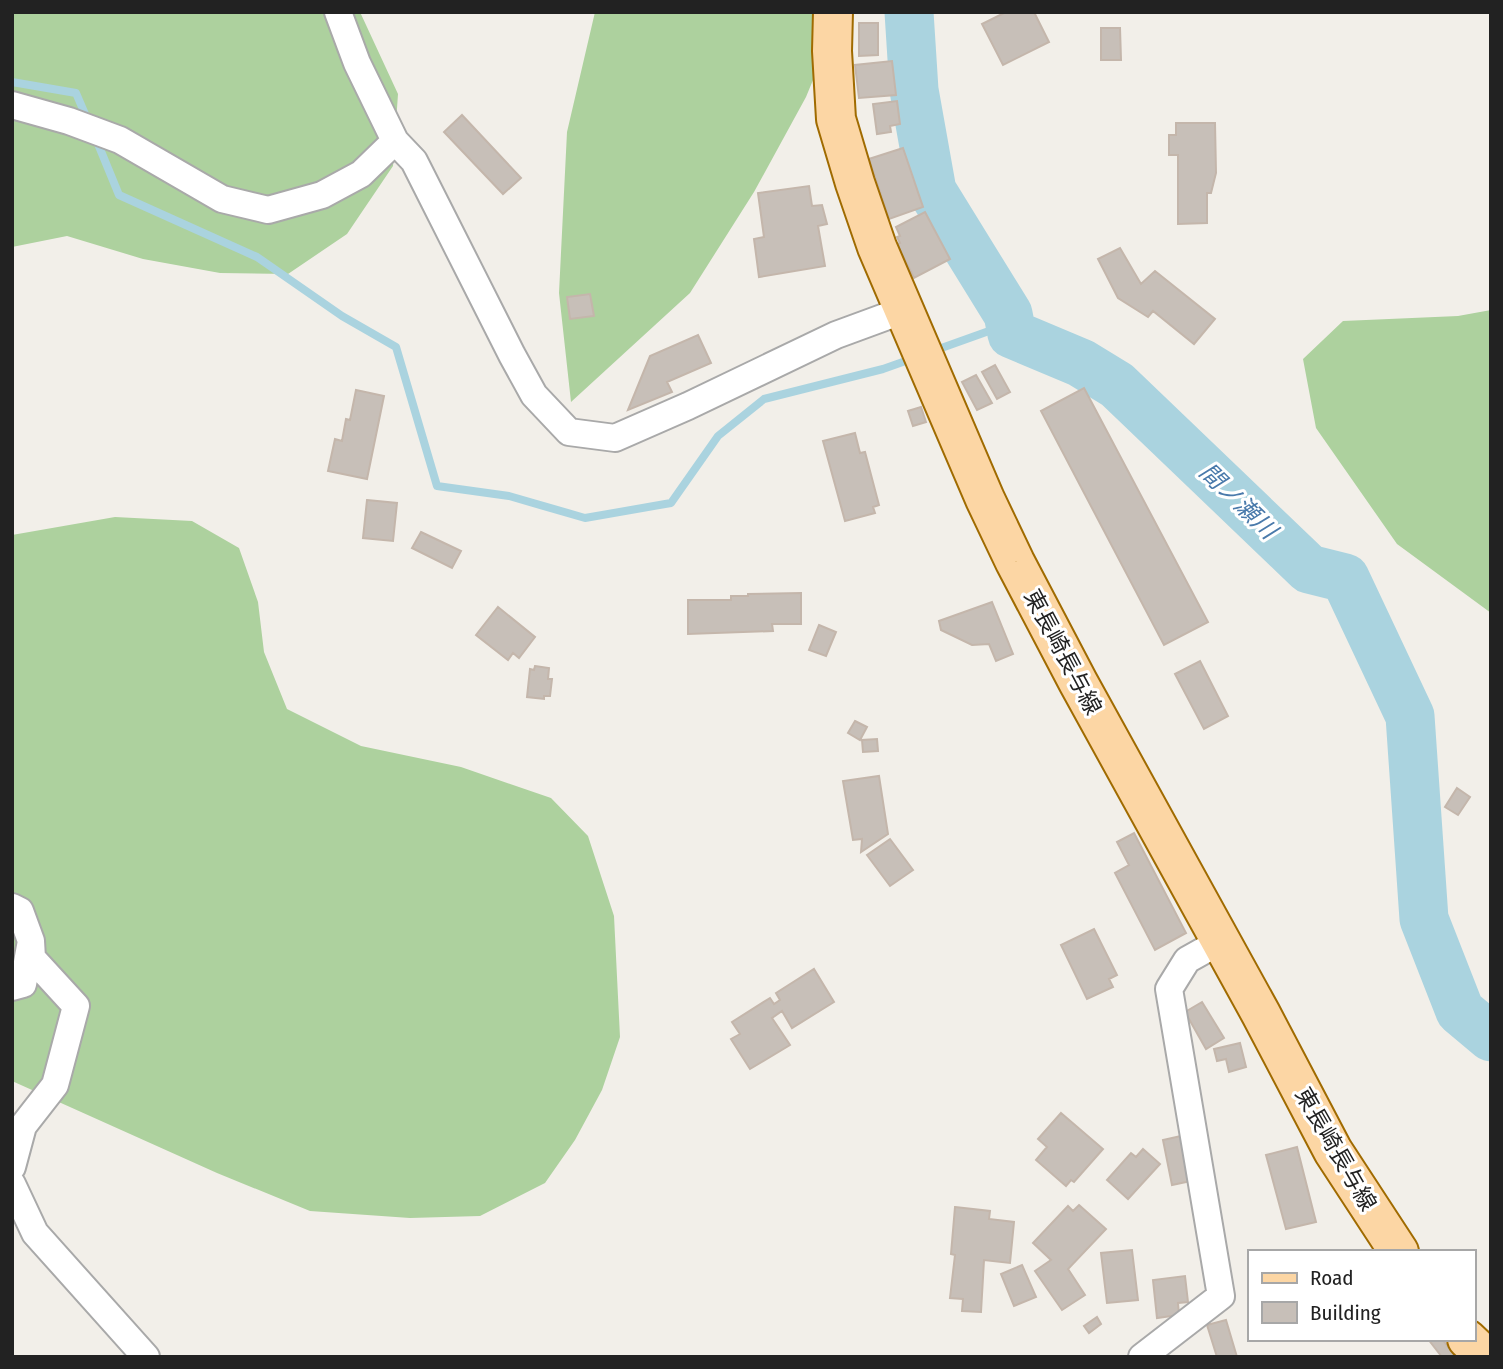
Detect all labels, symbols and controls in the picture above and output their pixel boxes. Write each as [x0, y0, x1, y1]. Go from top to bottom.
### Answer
water label: 間ノ瀬川 [1194, 458, 1284, 546]
street label: 東長崎長与線 [1018, 585, 1108, 719]
street label: 東長崎長与線 [1289, 1082, 1383, 1216]
legend [1248, 1250, 1475, 1341]
text: Road [1310, 1265, 1354, 1291]
text: Building [1310, 1300, 1381, 1326]

